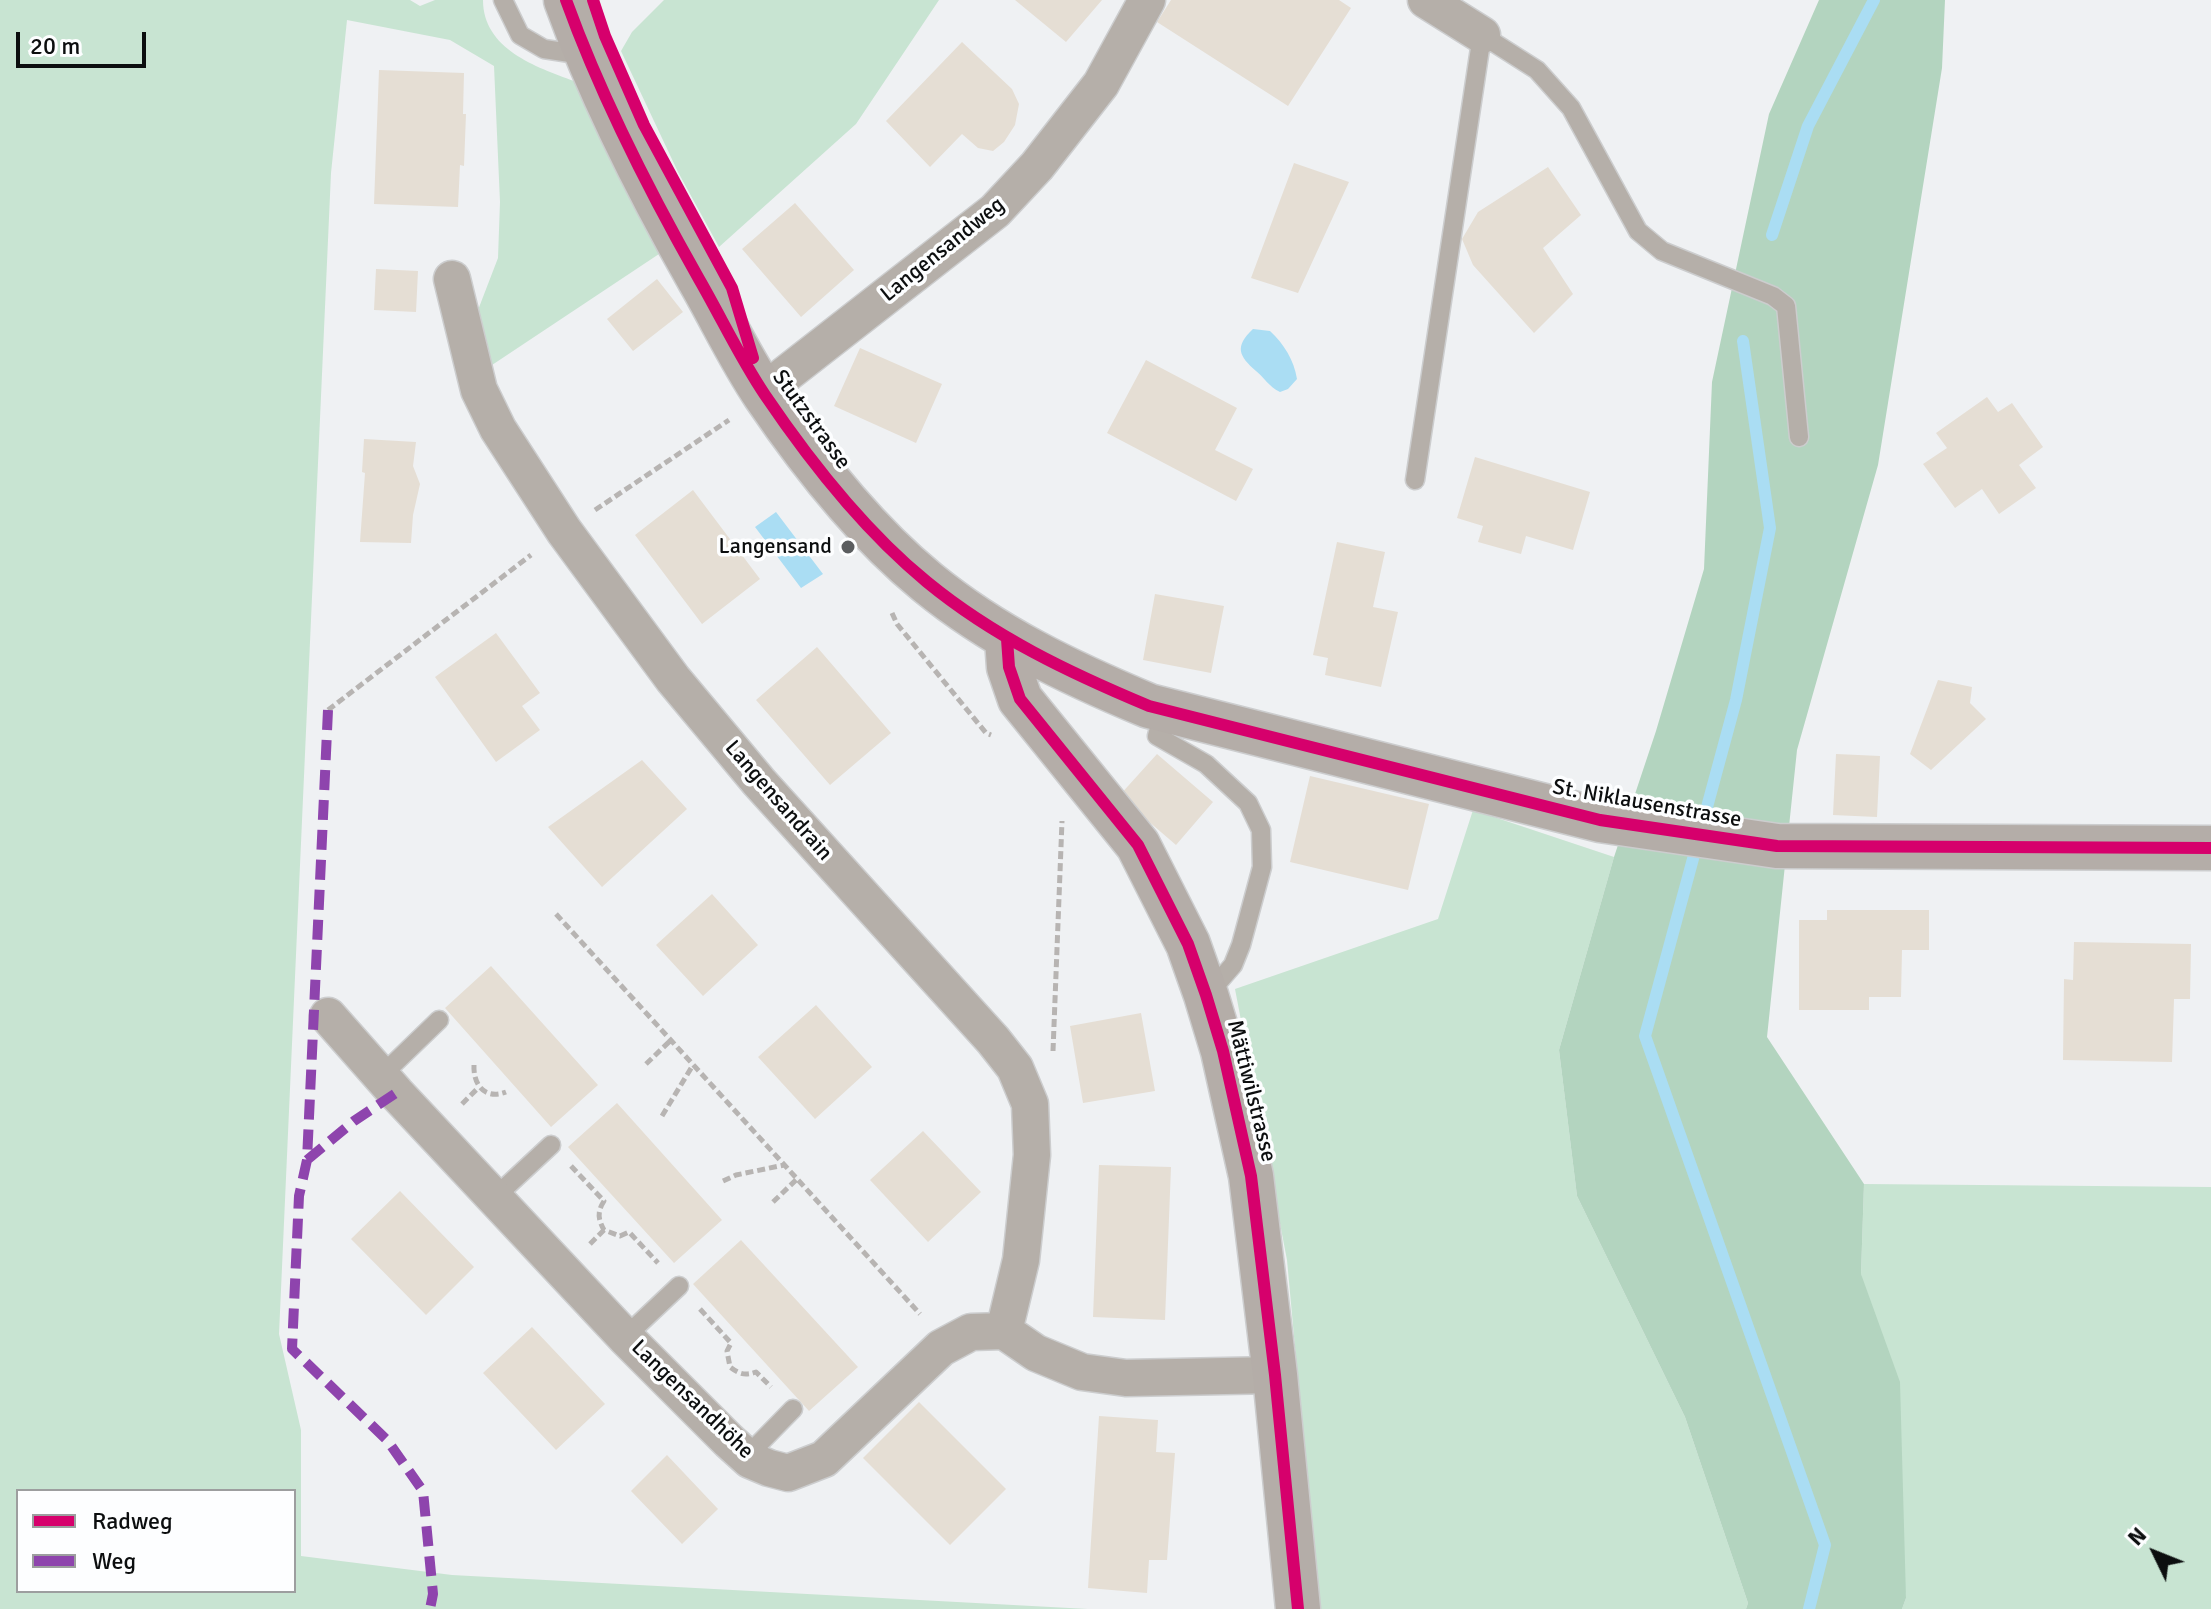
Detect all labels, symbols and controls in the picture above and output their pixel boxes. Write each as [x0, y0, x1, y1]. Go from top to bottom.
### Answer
scale bar [20, 16, 150, 66]
text: 20 m [30, 31, 80, 61]
street label: Langensandweg [876, 192, 1010, 308]
street label: Stutzstrasse [766, 365, 856, 475]
place label: Langensand [719, 534, 832, 560]
marker: Langensand [839, 538, 857, 556]
street label: Langensandrain [719, 736, 837, 866]
street label: St. Niklausenstrasse [1551, 774, 1743, 834]
street label: Mättiwilstrasse [1221, 1017, 1281, 1165]
street label: Langensandhöhe [625, 1335, 759, 1465]
legend [16, 1489, 296, 1593]
text: Radweg [92, 1506, 173, 1536]
north arrow [2115, 1513, 2195, 1593]
text: N [2122, 1521, 2152, 1551]
text: Weg [92, 1546, 136, 1576]

